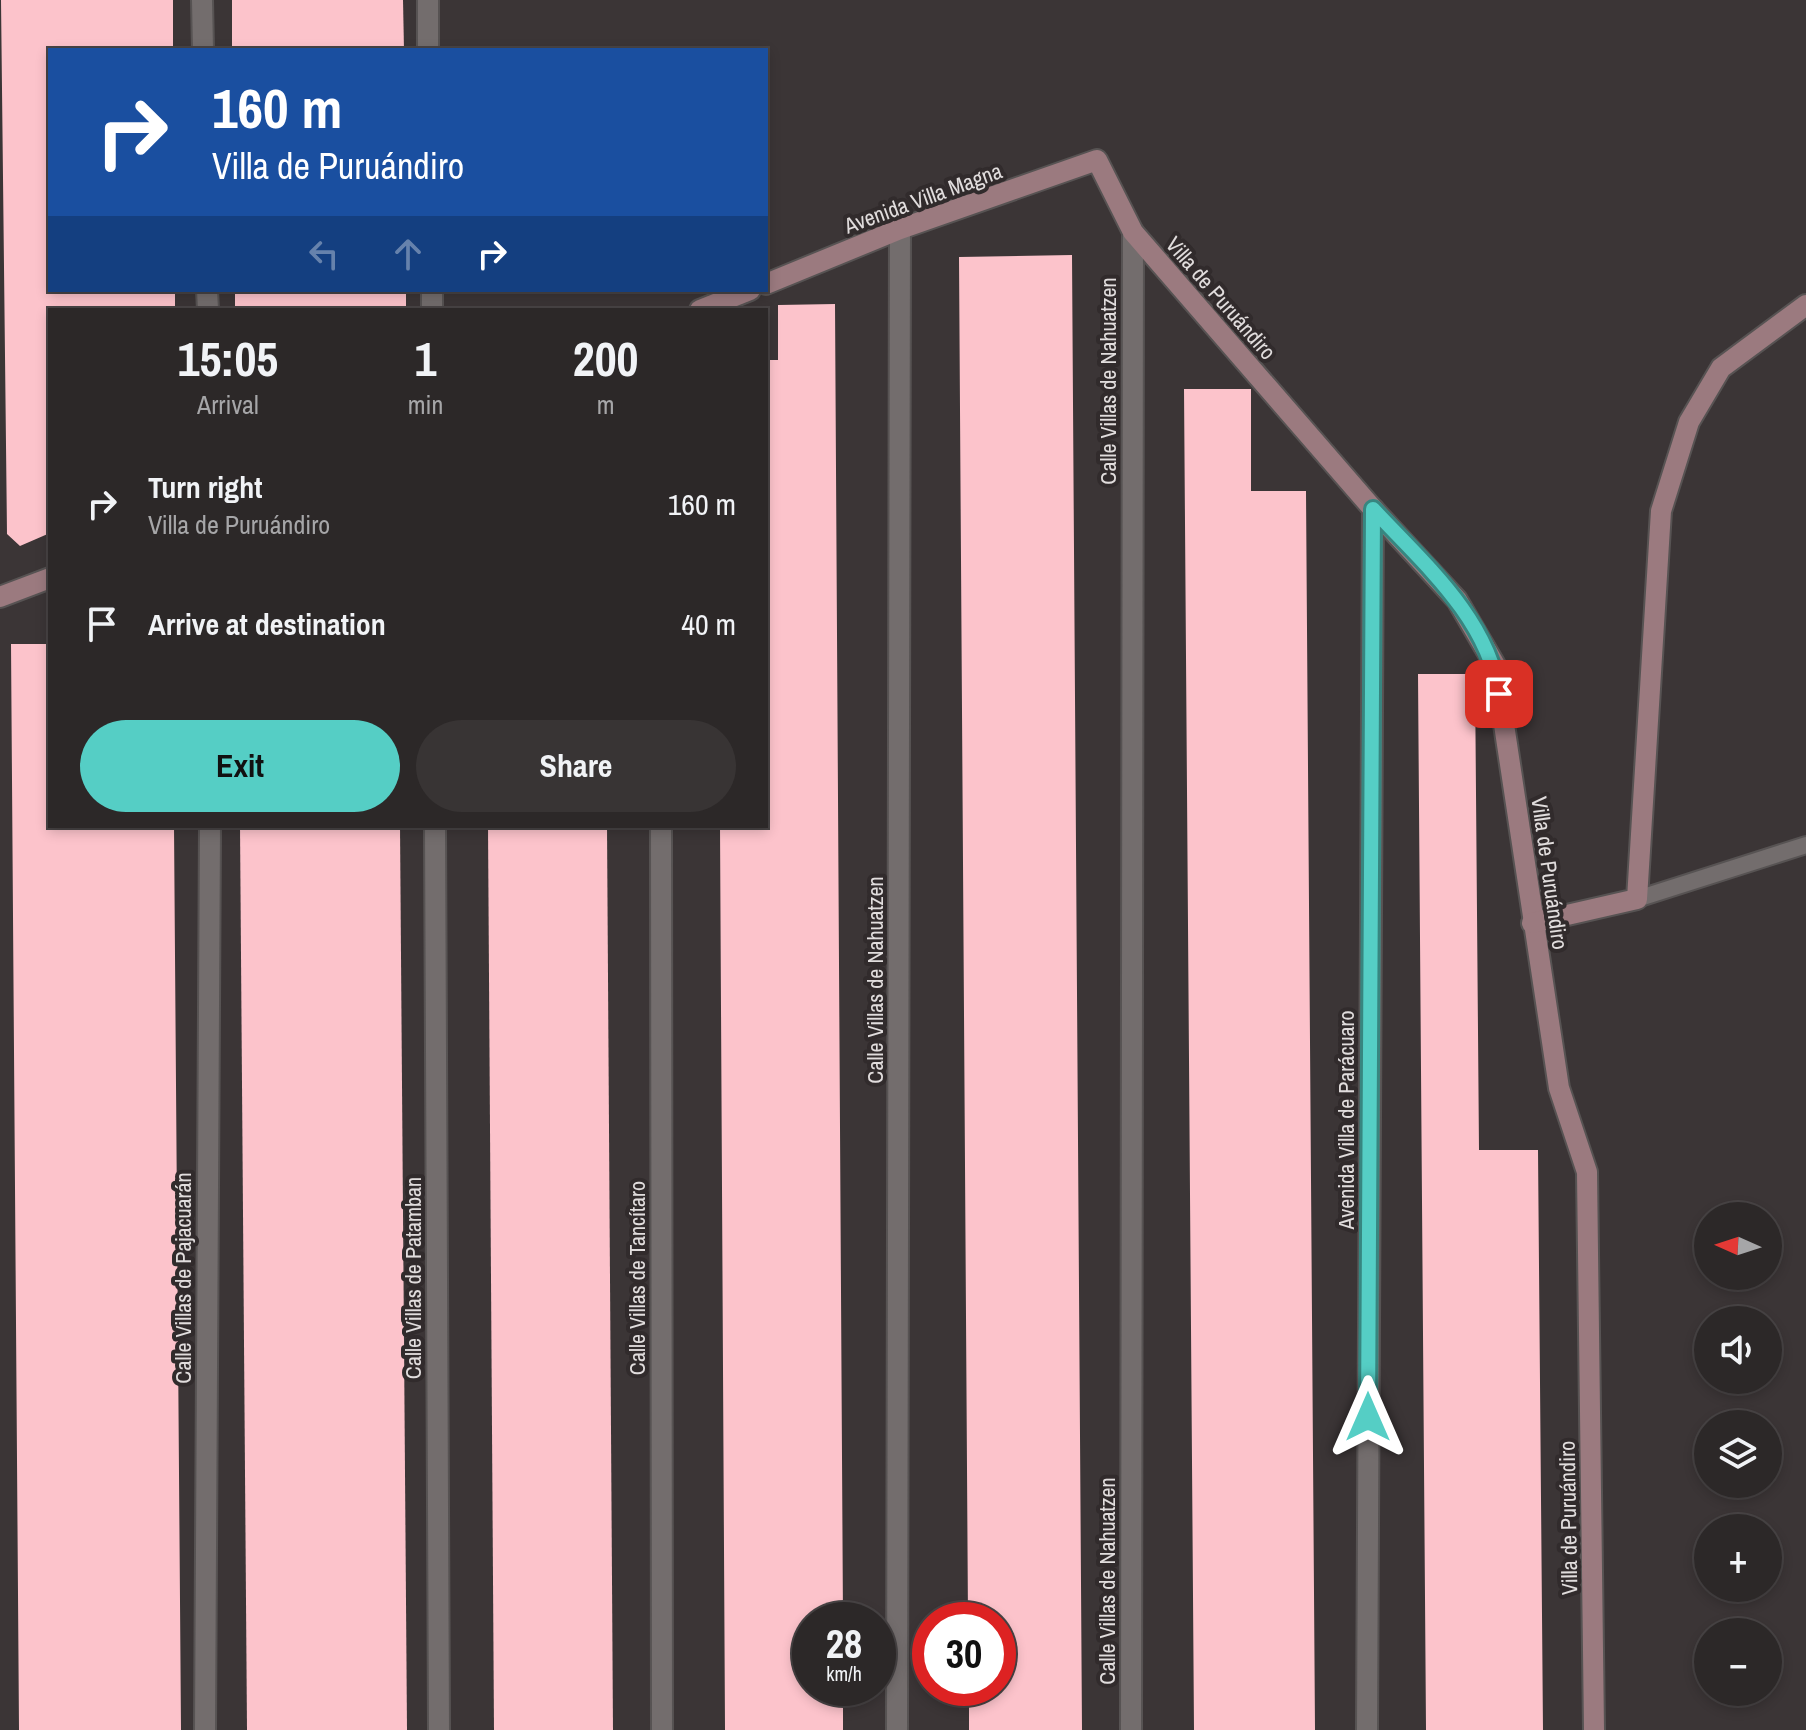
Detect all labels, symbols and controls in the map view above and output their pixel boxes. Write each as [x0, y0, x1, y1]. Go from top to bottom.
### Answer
text: 160 m [212, 70, 342, 145]
icon: right [80, 80, 184, 184]
text: Villa de Puruándiro [212, 142, 464, 190]
street label: Avenida Villa Magna [839, 156, 1006, 241]
street label: Villa de Puruándiro [1159, 230, 1283, 366]
icon: left [302, 232, 346, 276]
icon: ahead [386, 232, 430, 276]
icon: right [470, 232, 514, 276]
street label: Calle Villas de Nahuatzen [1093, 277, 1123, 485]
text: 15:05 [178, 326, 278, 391]
text: 1 [415, 326, 436, 391]
text: 200 [573, 326, 638, 391]
text: Arrival [197, 387, 259, 422]
text: min [408, 387, 443, 422]
text: m [597, 387, 615, 422]
text: Turn right [148, 467, 262, 507]
icon: right [80, 482, 124, 526]
text: 160 m [668, 484, 736, 524]
text: Villa de Puruándiro [148, 507, 330, 542]
icon: arrive [80, 602, 124, 646]
text: Arrive at destination [148, 604, 386, 644]
text: 40 m [681, 604, 736, 644]
pin [1465, 660, 1533, 728]
icon: arrive [1477, 672, 1521, 716]
button: Exit [80, 720, 400, 812]
button: Share [416, 720, 736, 812]
street label: Villa de Puruándiro [1524, 795, 1576, 951]
street label: Calle Villas de Nahuatzen [860, 876, 890, 1084]
street label: Avenida Villa de Parácuaro [1331, 1010, 1361, 1231]
street label: Calle Villas de Pajacuarán [168, 1172, 198, 1384]
street label: Calle Villas de Patamban [398, 1177, 428, 1379]
street label: Calle Villas de Tancítaro [622, 1181, 652, 1375]
north arrow [1694, 1202, 1782, 1290]
map controls [1694, 1202, 1782, 1706]
button: sound [1694, 1306, 1782, 1394]
position arrow [1326, 1375, 1410, 1459]
button: layers [1694, 1410, 1782, 1498]
street label: Villa de Puruándiro [1552, 1441, 1584, 1595]
street label: Calle Villas de Nahuatzen [1092, 1477, 1122, 1685]
button: + [1694, 1514, 1782, 1602]
speed limit sign: 30 [912, 1602, 1016, 1706]
text: 28 [826, 1617, 862, 1670]
button: − [1694, 1618, 1782, 1706]
text: km/h [826, 1660, 862, 1687]

